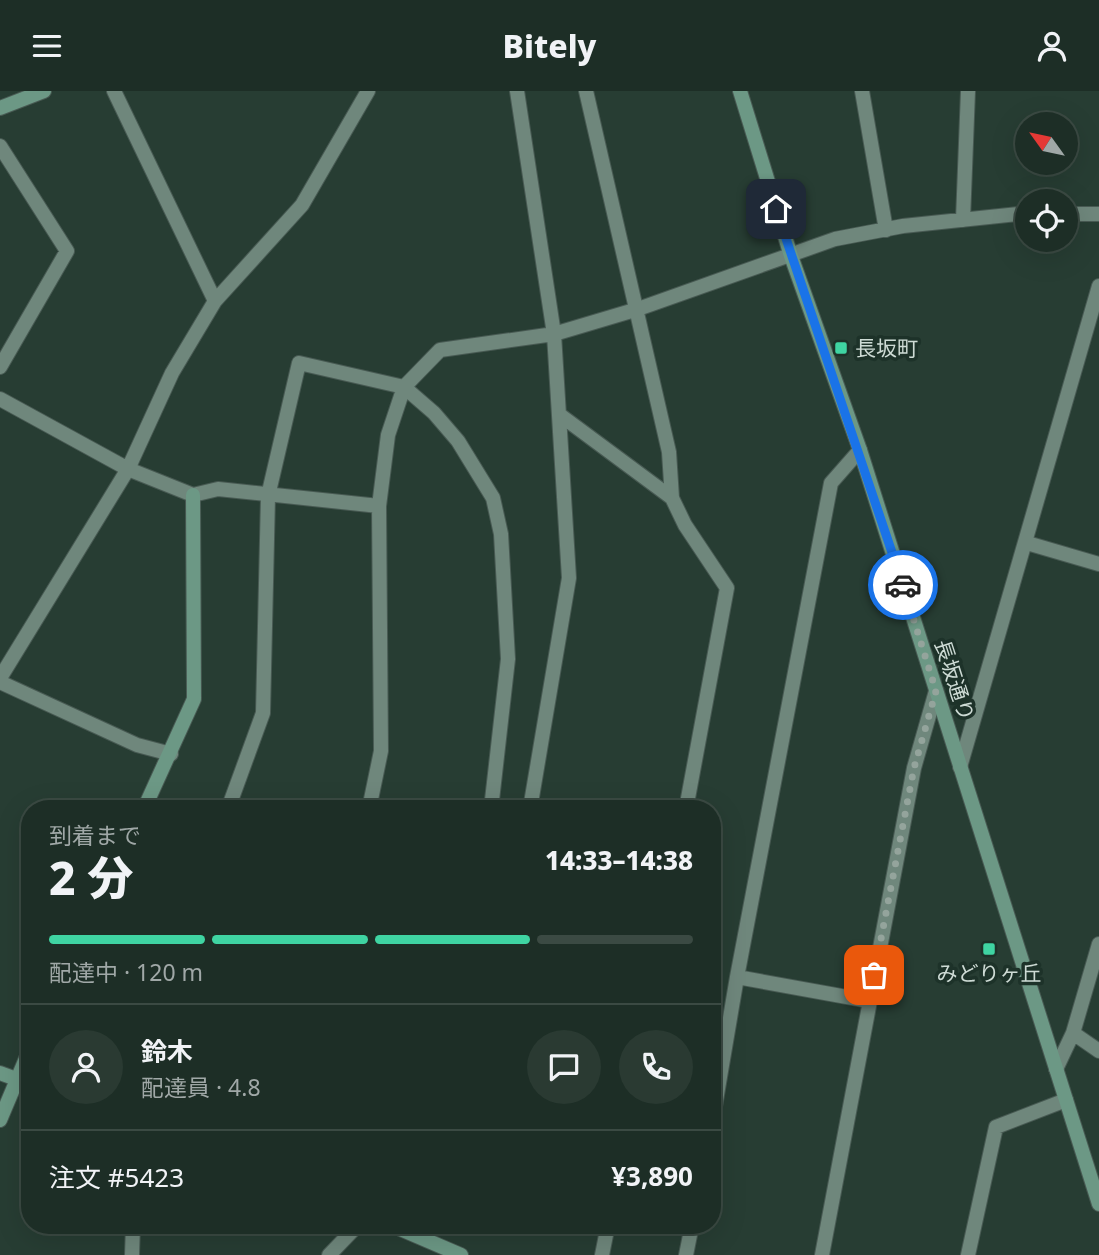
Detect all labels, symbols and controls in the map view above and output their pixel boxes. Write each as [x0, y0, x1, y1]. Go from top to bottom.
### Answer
text: Bitely [503, 24, 596, 67]
icon: menu [28, 27, 66, 65]
icon: person [1033, 27, 1071, 65]
north arrow [1015, 112, 1078, 175]
map controls [1015, 112, 1078, 252]
pin [746, 179, 806, 239]
button: locate [1015, 189, 1078, 252]
icon: home [757, 190, 795, 228]
place label: 長坂町 [855, 334, 918, 362]
marker: 長坂町 [833, 340, 849, 356]
courier [868, 550, 938, 620]
icon: car [884, 566, 922, 604]
street label: 長坂通り [929, 636, 981, 724]
text: 到着まで [49, 819, 141, 851]
text: 14:33–14:38 [545, 842, 693, 878]
text: 2 分 [49, 846, 134, 908]
marker: みどりヶ丘 [981, 941, 997, 957]
pin [844, 945, 904, 1005]
text: 配達中 · 120 m [49, 956, 203, 988]
icon: bag [855, 956, 893, 994]
place label: みどりヶ丘 [937, 959, 1042, 987]
button: person [49, 1030, 123, 1104]
button: chat [527, 1030, 601, 1104]
button: phone [619, 1030, 693, 1104]
text: 鈴木 [141, 1033, 193, 1069]
text: 配達員 · 4.8 [141, 1071, 261, 1103]
text: ¥3,890 [611, 1158, 693, 1194]
text: 注文 #5423 [49, 1159, 184, 1195]

